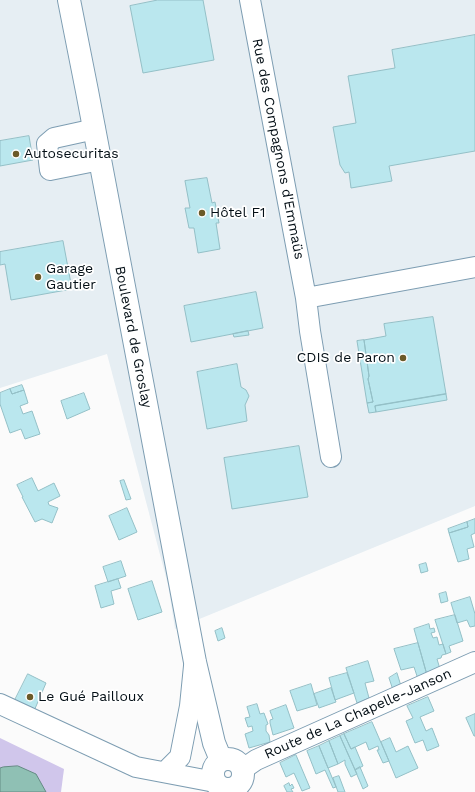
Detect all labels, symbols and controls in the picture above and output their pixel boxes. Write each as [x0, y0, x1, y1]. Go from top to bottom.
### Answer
street label: Rue des Compagnons d'Emmaüs [248, 37, 308, 261]
place label: Autosecuritas [24, 146, 119, 162]
marker: Autosecuritas [11, 149, 21, 159]
place label: Hôtel F1 [210, 205, 265, 221]
marker: Hôtel F1 [197, 208, 207, 218]
place label: Garage Gautier [46, 261, 96, 294]
street label: Boulevard de Groslay [111, 264, 155, 410]
marker: Garage Gautier [33, 272, 43, 282]
place label: CDIS de Paron [297, 350, 395, 366]
marker: CDIS de Paron [398, 353, 408, 363]
street label: Route de La Chapelle-Janson [262, 665, 454, 763]
place label: Le Gué Pailloux [38, 689, 144, 705]
marker: Le Gué Pailloux [25, 692, 35, 702]

